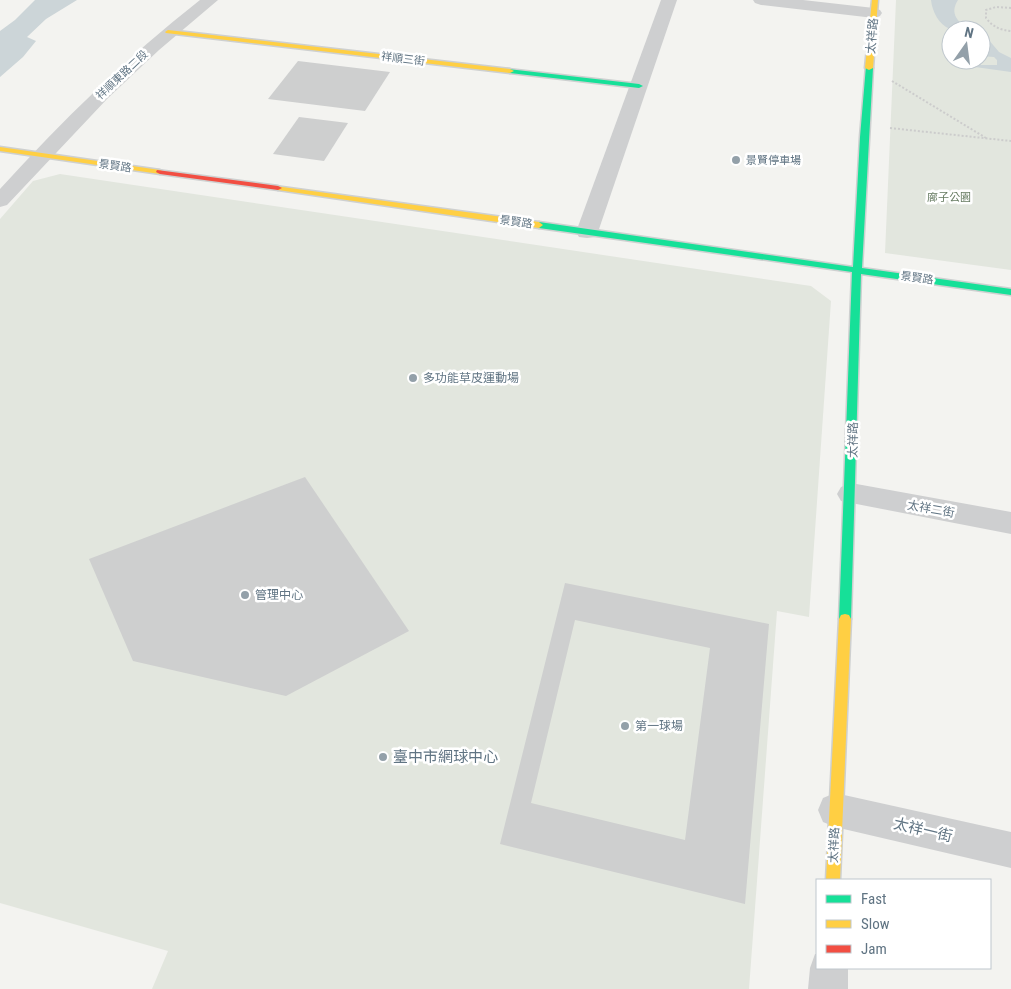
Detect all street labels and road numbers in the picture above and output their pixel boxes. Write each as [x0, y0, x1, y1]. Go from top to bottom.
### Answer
street label: 太祥路 [863, 17, 881, 55]
street label: 祥順東路二段 [93, 48, 151, 102]
street label: 祥順三街 [380, 50, 426, 68]
street label: 景賢路 [98, 157, 132, 175]
street label: 景賢路 [499, 213, 533, 231]
street label: 景賢路 [900, 269, 934, 287]
street label: 太祥路 [846, 422, 860, 458]
street label: 太祥二街 [906, 498, 956, 520]
street label: 太祥一街 [892, 814, 954, 846]
street label: 太祥路 [826, 827, 842, 863]

